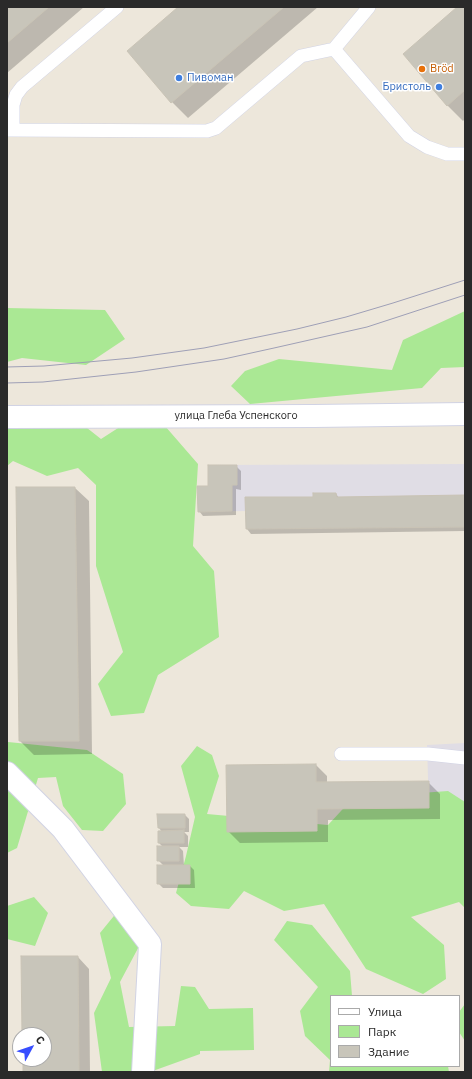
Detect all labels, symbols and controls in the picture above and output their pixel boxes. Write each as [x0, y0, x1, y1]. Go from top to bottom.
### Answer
place label: Bröd [430, 62, 454, 76]
marker: Bröd [417, 64, 427, 74]
place label: Пивоман [187, 71, 233, 85]
marker: Пивоман [174, 73, 184, 83]
place label: Бристоль [382, 80, 431, 94]
marker: Бристоль [434, 82, 444, 92]
street label: улица Глеба Успенского [174, 409, 298, 423]
legend [330, 995, 460, 1067]
text: Улица [368, 1004, 402, 1019]
text: Парк [368, 1024, 396, 1039]
north arrow [12, 1027, 52, 1067]
text: С [33, 1033, 48, 1047]
text: Здание [368, 1044, 409, 1059]

